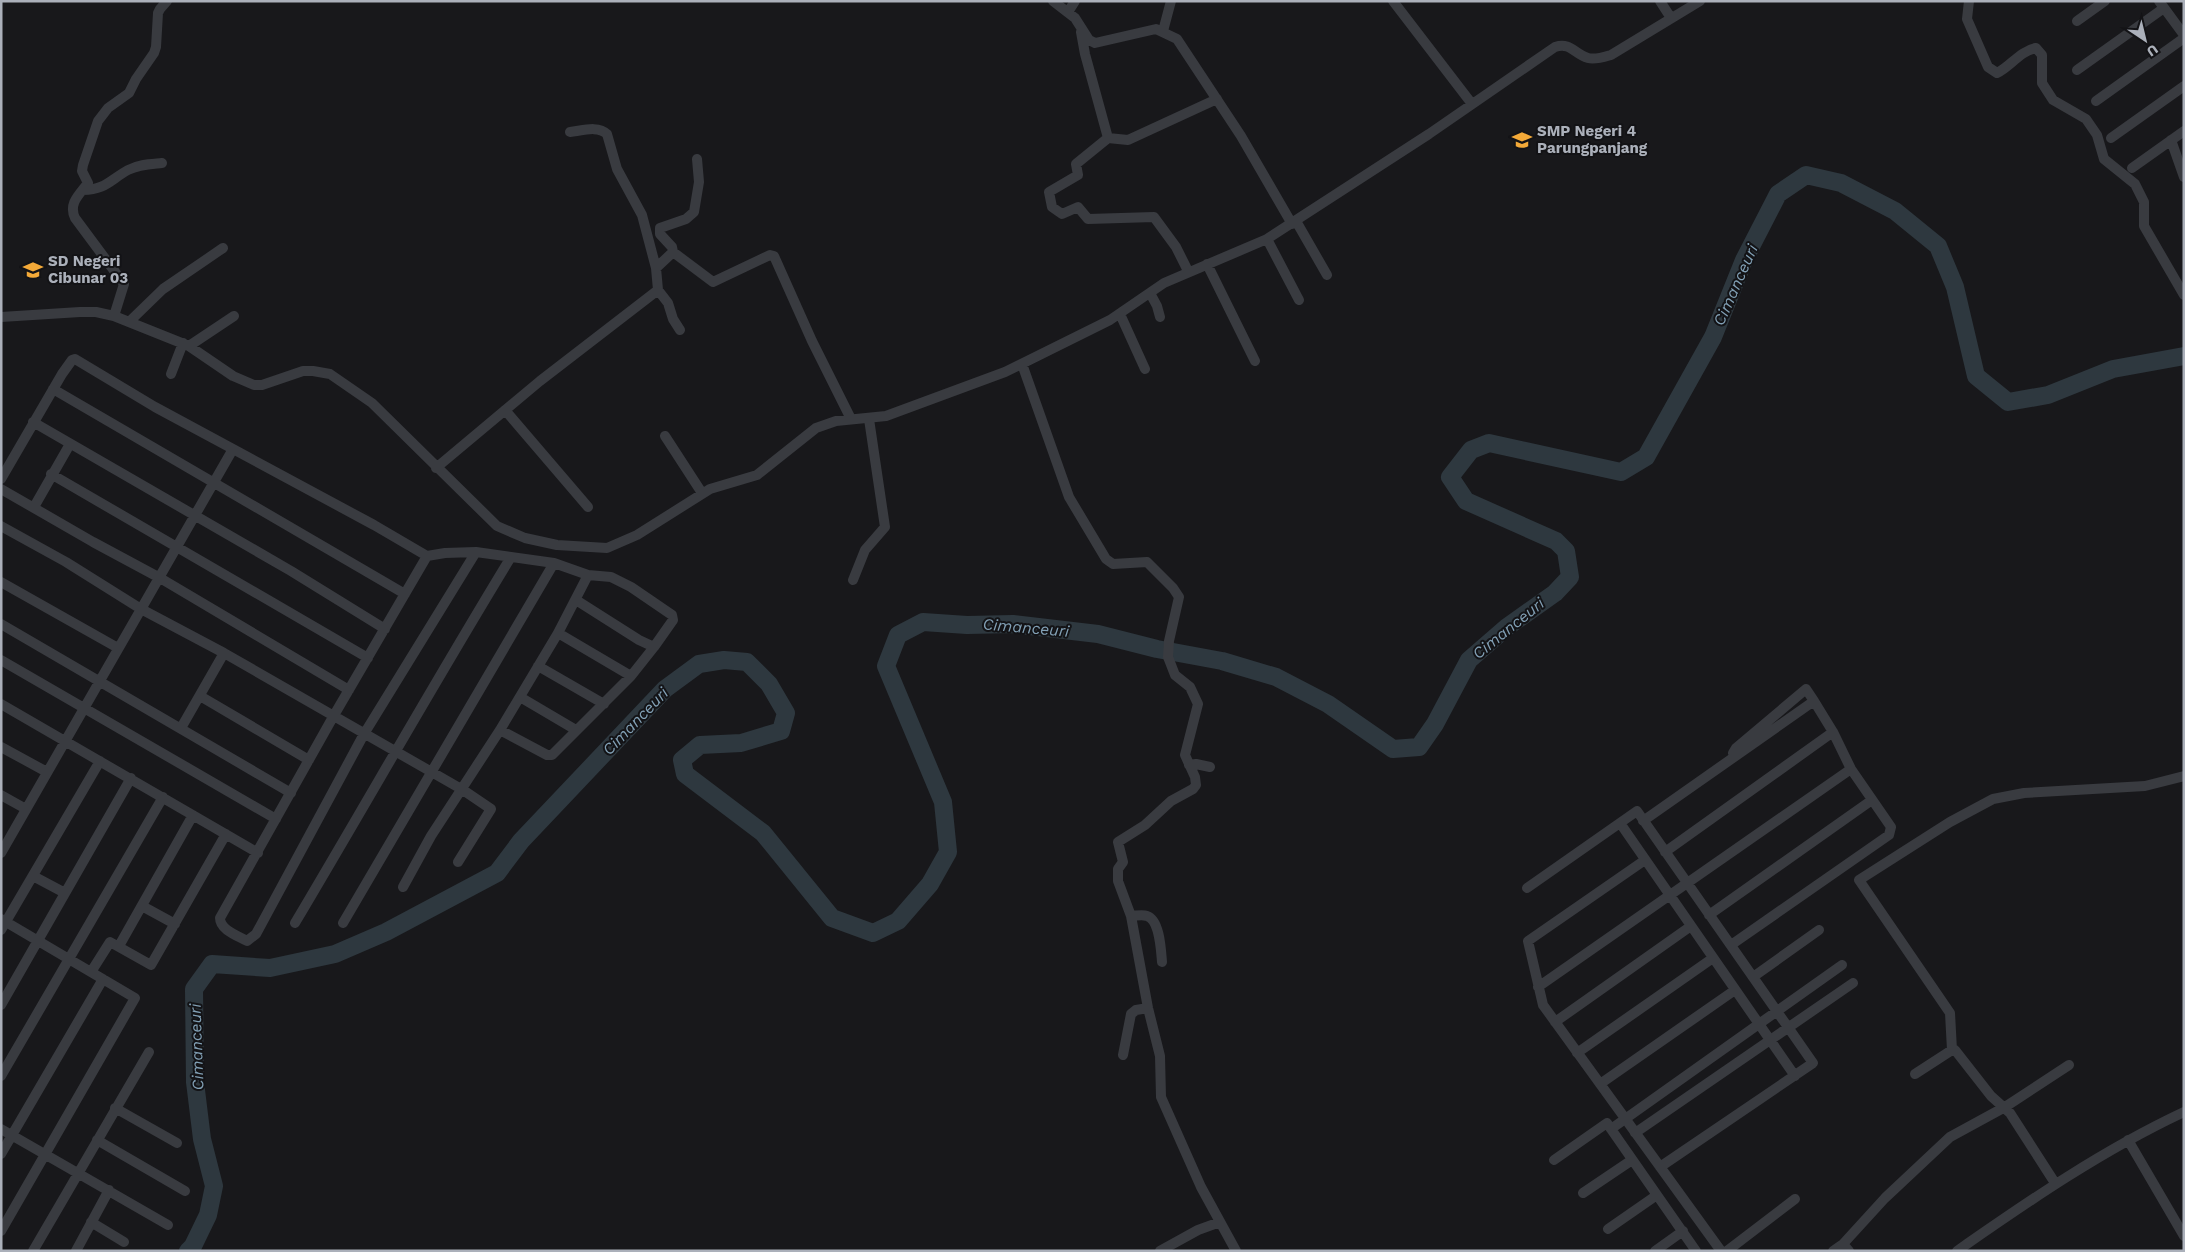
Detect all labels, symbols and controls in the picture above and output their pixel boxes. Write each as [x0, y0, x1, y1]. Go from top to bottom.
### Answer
north arrow [2120, 15, 2170, 65]
text: U [2144, 41, 2161, 60]
place label: SMP Negeri 4 Parungpanjang [1537, 122, 1648, 157]
school or university icon: SMP Negeri 4 Parungpanjang [1511, 129, 1533, 151]
water label: Cimanceuri [1709, 241, 1762, 329]
place label: SD Negeri Cibunar 03 [48, 252, 128, 287]
school or university icon: SD Negeri Cibunar 03 [22, 259, 44, 281]
water label: Cimanceuri [1469, 593, 1549, 663]
water label: Cimanceuri [982, 614, 1071, 641]
water label: Cimanceuri [598, 683, 673, 759]
water label: Cimanceuri [185, 1002, 208, 1091]

